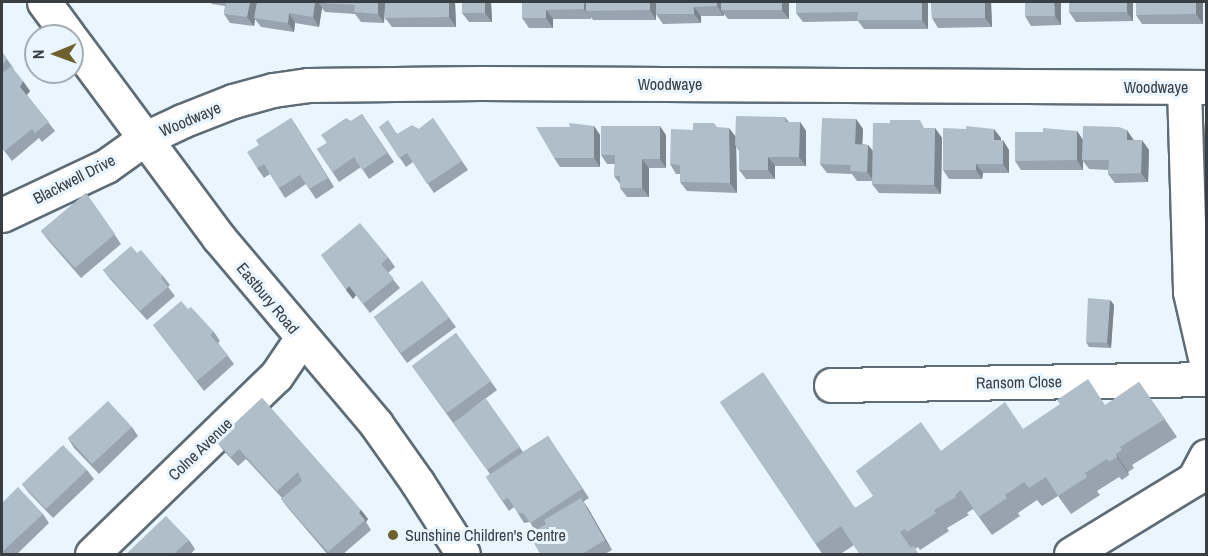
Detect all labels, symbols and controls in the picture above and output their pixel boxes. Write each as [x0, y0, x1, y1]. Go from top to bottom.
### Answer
north arrow [24, 24, 84, 84]
text: N [27, 49, 49, 59]
street label: Woodwaye [638, 74, 702, 94]
street label: Woodwaye [1124, 77, 1188, 97]
street label: Woodwaye [156, 98, 224, 140]
street label: Blackwell Drive [30, 150, 118, 208]
street label: Eastbury Road [233, 259, 303, 337]
street label: Ransom Close [976, 372, 1062, 392]
street label: Colne Avenue [164, 414, 236, 484]
place label: Sunshine Children's Centre [405, 525, 566, 545]
marker: Sunshine Children's Centre [386, 528, 400, 542]

